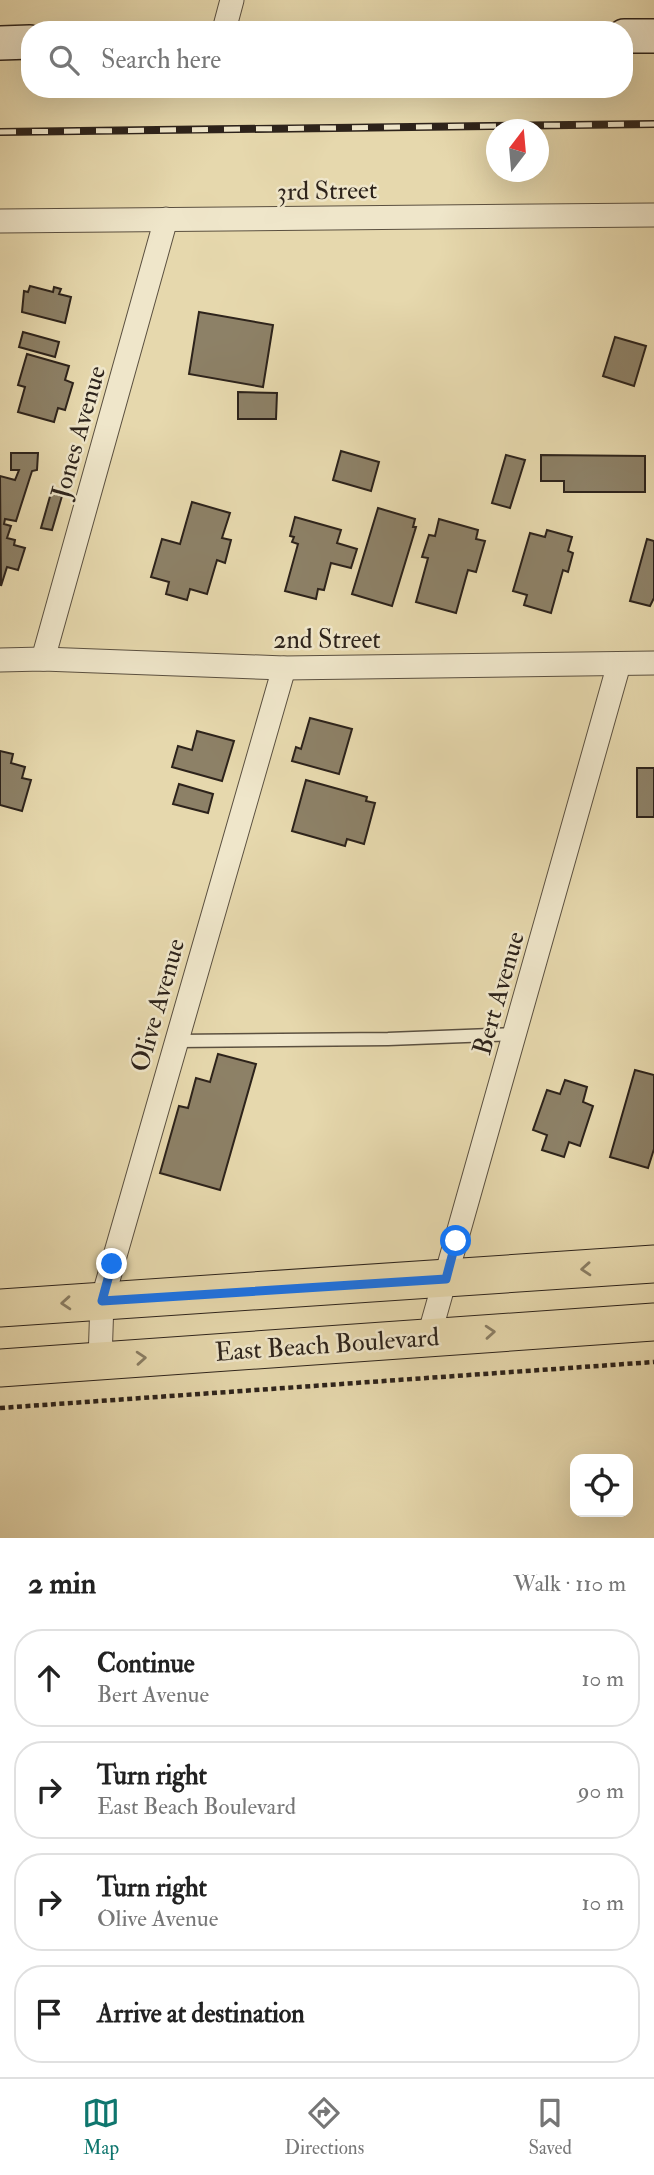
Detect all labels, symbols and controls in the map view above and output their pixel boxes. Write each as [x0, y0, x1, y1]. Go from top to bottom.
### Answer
search box [21, 21, 633, 98]
icon: search [45, 41, 83, 79]
text: Search here [101, 44, 221, 76]
north arrow [486, 119, 549, 182]
street label: 3rd Street [277, 174, 378, 208]
street label: Jones Avenue [44, 362, 113, 503]
street label: 2nd Street [273, 624, 381, 656]
street label: Bert Avenue [466, 928, 532, 1059]
street label: Olive Avenue [124, 935, 192, 1076]
route start [440, 1225, 471, 1256]
route end [96, 1248, 127, 1279]
one-way arrow [580, 1261, 591, 1276]
one-way arrow [60, 1295, 71, 1310]
street label: East Beach Boulevard [214, 1321, 441, 1369]
one-way arrow [485, 1325, 496, 1340]
one-way arrow [136, 1351, 147, 1366]
map controls [570, 1454, 633, 1517]
button: locate [570, 1454, 633, 1517]
text: 2 min [28, 1565, 96, 1602]
text: Walk · 110 m [513, 1569, 626, 1598]
text: Continue [97, 1648, 195, 1680]
icon: ahead [30, 1659, 68, 1697]
text: 10 m [581, 1664, 624, 1693]
text: Bert Avenue [97, 1680, 209, 1709]
text: Turn right [97, 1760, 207, 1792]
icon: right [30, 1771, 68, 1809]
text: 90 m [578, 1776, 624, 1805]
text: East Beach Boulevard [97, 1792, 296, 1821]
text: Turn right [97, 1872, 207, 1904]
icon: right [30, 1883, 68, 1921]
text: 10 m [581, 1888, 624, 1917]
text: Olive Avenue [97, 1904, 218, 1933]
icon: arrive [30, 1995, 68, 2033]
text: Arrive at destination [97, 1998, 305, 2030]
tab: Map [82, 2094, 120, 2160]
tab: Directions [284, 2094, 364, 2160]
tab: Saved [528, 2094, 572, 2160]

